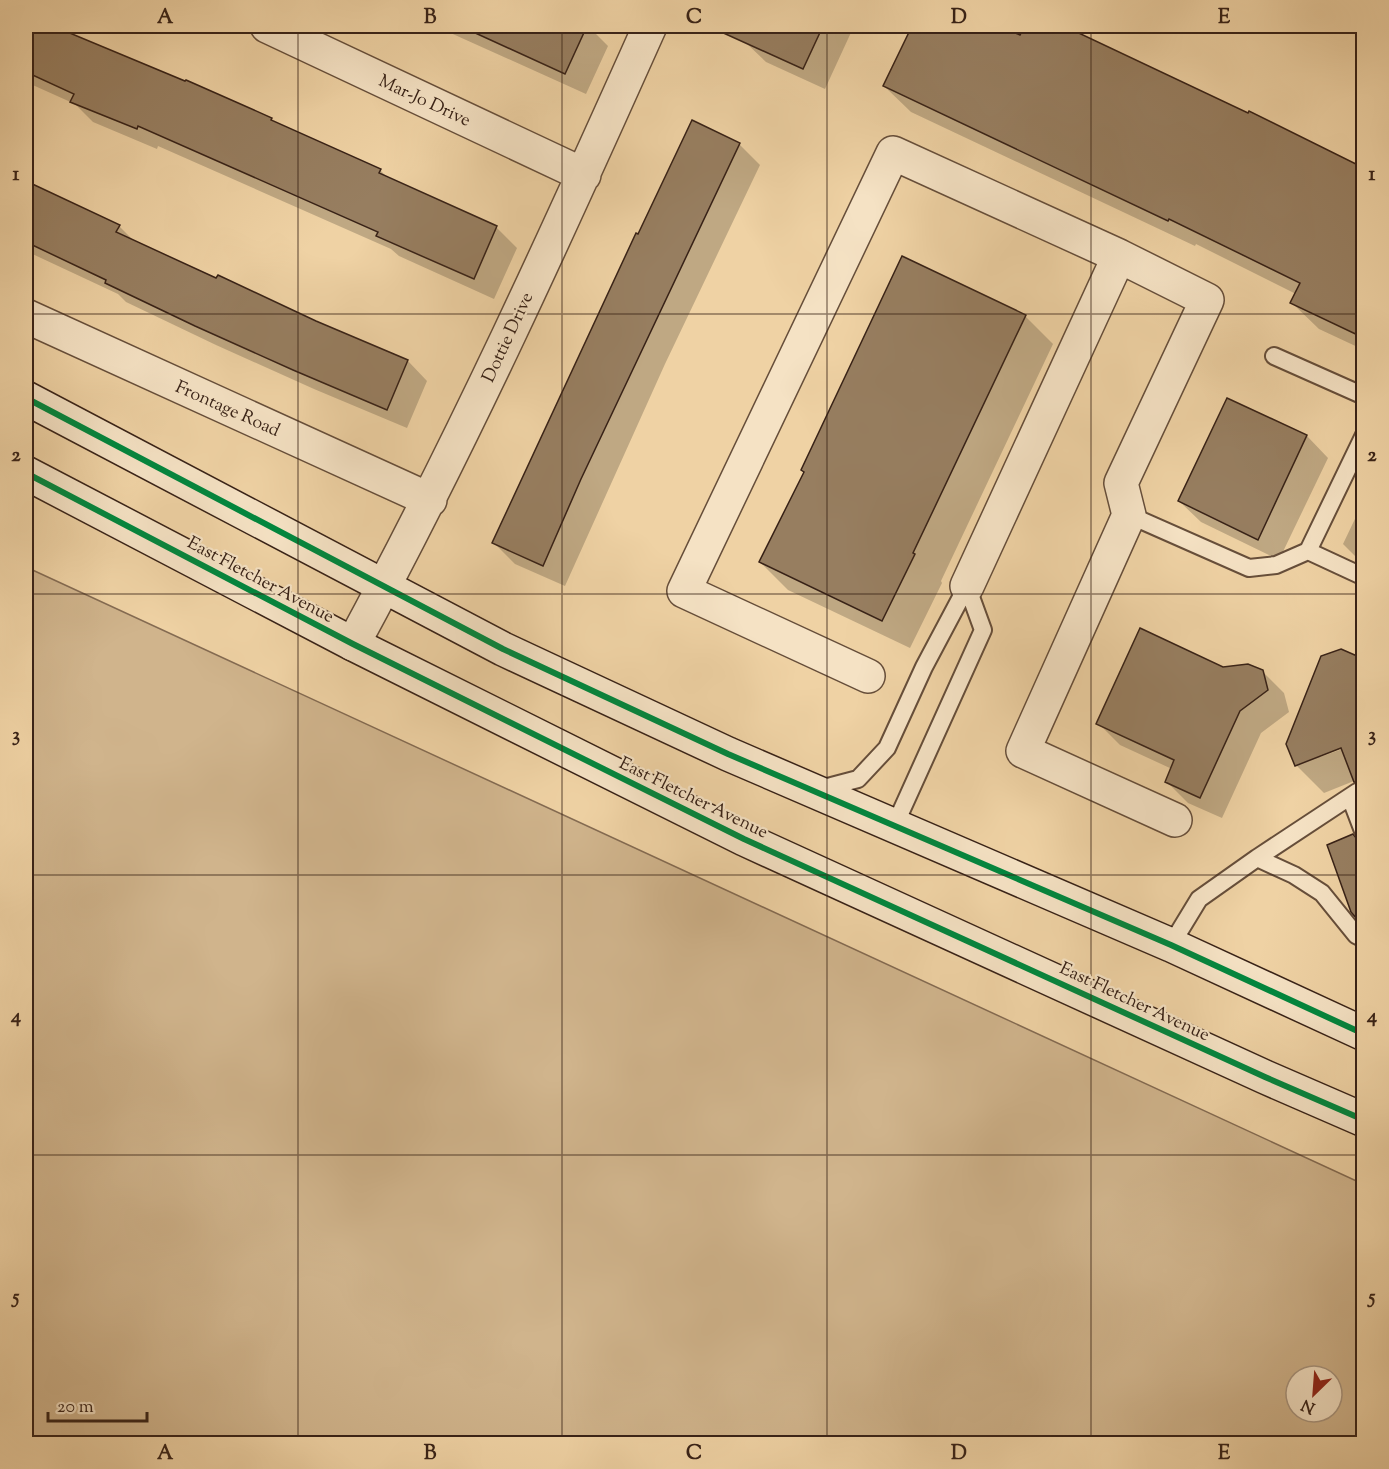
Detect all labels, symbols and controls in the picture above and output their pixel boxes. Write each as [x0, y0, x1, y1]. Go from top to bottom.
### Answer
text: A [157, 4, 174, 33]
text: B [424, 4, 437, 33]
text: C [686, 4, 702, 33]
text: D [951, 4, 967, 33]
text: E [1218, 4, 1231, 33]
street label: Mar-Jo Drive [374, 69, 475, 135]
text: 1 [13, 161, 20, 190]
text: 1 [1369, 161, 1376, 190]
street label: Dottie Drive [477, 288, 541, 387]
street label: Frontage Road [171, 375, 284, 445]
text: 2 [11, 442, 21, 471]
text: 2 [1367, 442, 1377, 471]
street label: East Fletcher Avenue [182, 531, 338, 631]
text: 3 [12, 722, 20, 751]
text: 3 [1368, 722, 1376, 751]
street label: East Fletcher Avenue [614, 751, 772, 846]
street label: East Fletcher Avenue [1055, 957, 1214, 1049]
text: 4 [10, 1003, 21, 1032]
text: 4 [1366, 1003, 1377, 1032]
text: 5 [11, 1284, 20, 1313]
text: 5 [1367, 1284, 1376, 1313]
north arrow [1284, 1364, 1344, 1424]
scale bar [48, 1385, 147, 1423]
text: N [1298, 1392, 1319, 1418]
text: 20 m [57, 1395, 94, 1421]
text: A [157, 1440, 174, 1469]
text: B [424, 1440, 437, 1469]
text: C [686, 1440, 702, 1469]
text: D [951, 1440, 967, 1469]
text: E [1218, 1440, 1231, 1469]

